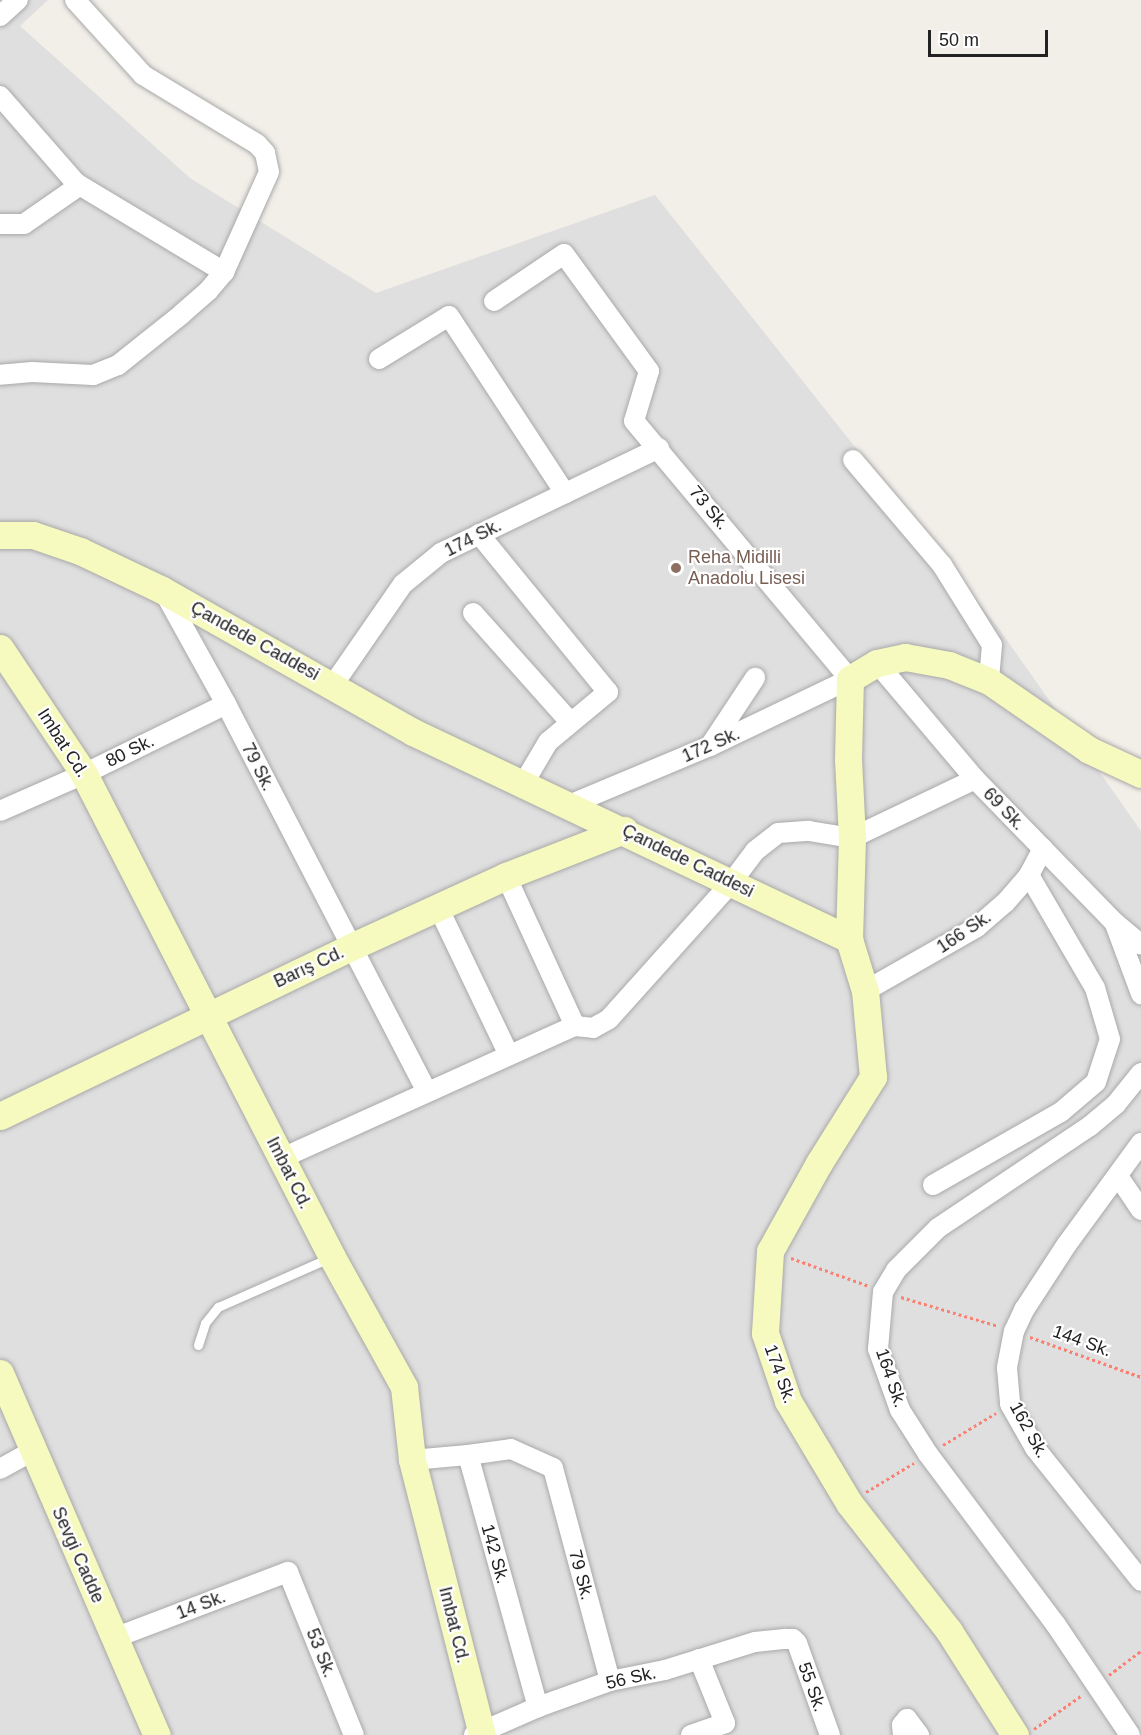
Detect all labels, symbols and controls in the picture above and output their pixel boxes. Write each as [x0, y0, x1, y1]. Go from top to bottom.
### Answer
scale bar [931, 18, 1051, 56]
text: 50 m [939, 30, 979, 50]
street label: 73 Sk. [684, 482, 734, 534]
street label: 174 Sk. [441, 515, 505, 561]
place label: Reha Midilli Anadolu Lisesi [688, 547, 805, 590]
marker: Reha Midilli Anadolu Lisesi [669, 561, 683, 575]
street label: Çandede Caddesi [187, 597, 323, 685]
street label: Imbat Cd. [33, 704, 93, 782]
street label: 172 Sk. [679, 723, 743, 767]
street label: 80 Sk. [102, 730, 158, 772]
street label: 79 Sk. [237, 739, 279, 795]
street label: 69 Sk. [979, 783, 1029, 835]
street label: Çandede Caddesi [619, 820, 757, 902]
street label: 166 Sk. [933, 906, 995, 958]
street label: Barış Cd. [270, 941, 348, 993]
street label: Imbat Cd. [262, 1133, 316, 1213]
street label: 144 Sk. [1050, 1320, 1114, 1362]
street label: 174 Sk. [759, 1342, 801, 1406]
street label: 164 Sk. [871, 1346, 911, 1410]
street label: 162 Sk. [1005, 1398, 1053, 1462]
street label: Sevgi Cadde [47, 1504, 109, 1606]
street label: 142 Sk. [476, 1522, 514, 1586]
street label: 79 Sk. [564, 1548, 598, 1602]
street label: Imbat Cd. [434, 1585, 474, 1665]
street label: 14 Sk. [173, 1586, 229, 1624]
street label: 53 Sk. [301, 1625, 341, 1681]
street label: 55 Sk. [793, 1659, 831, 1715]
street label: 56 Sk. [604, 1662, 658, 1694]

